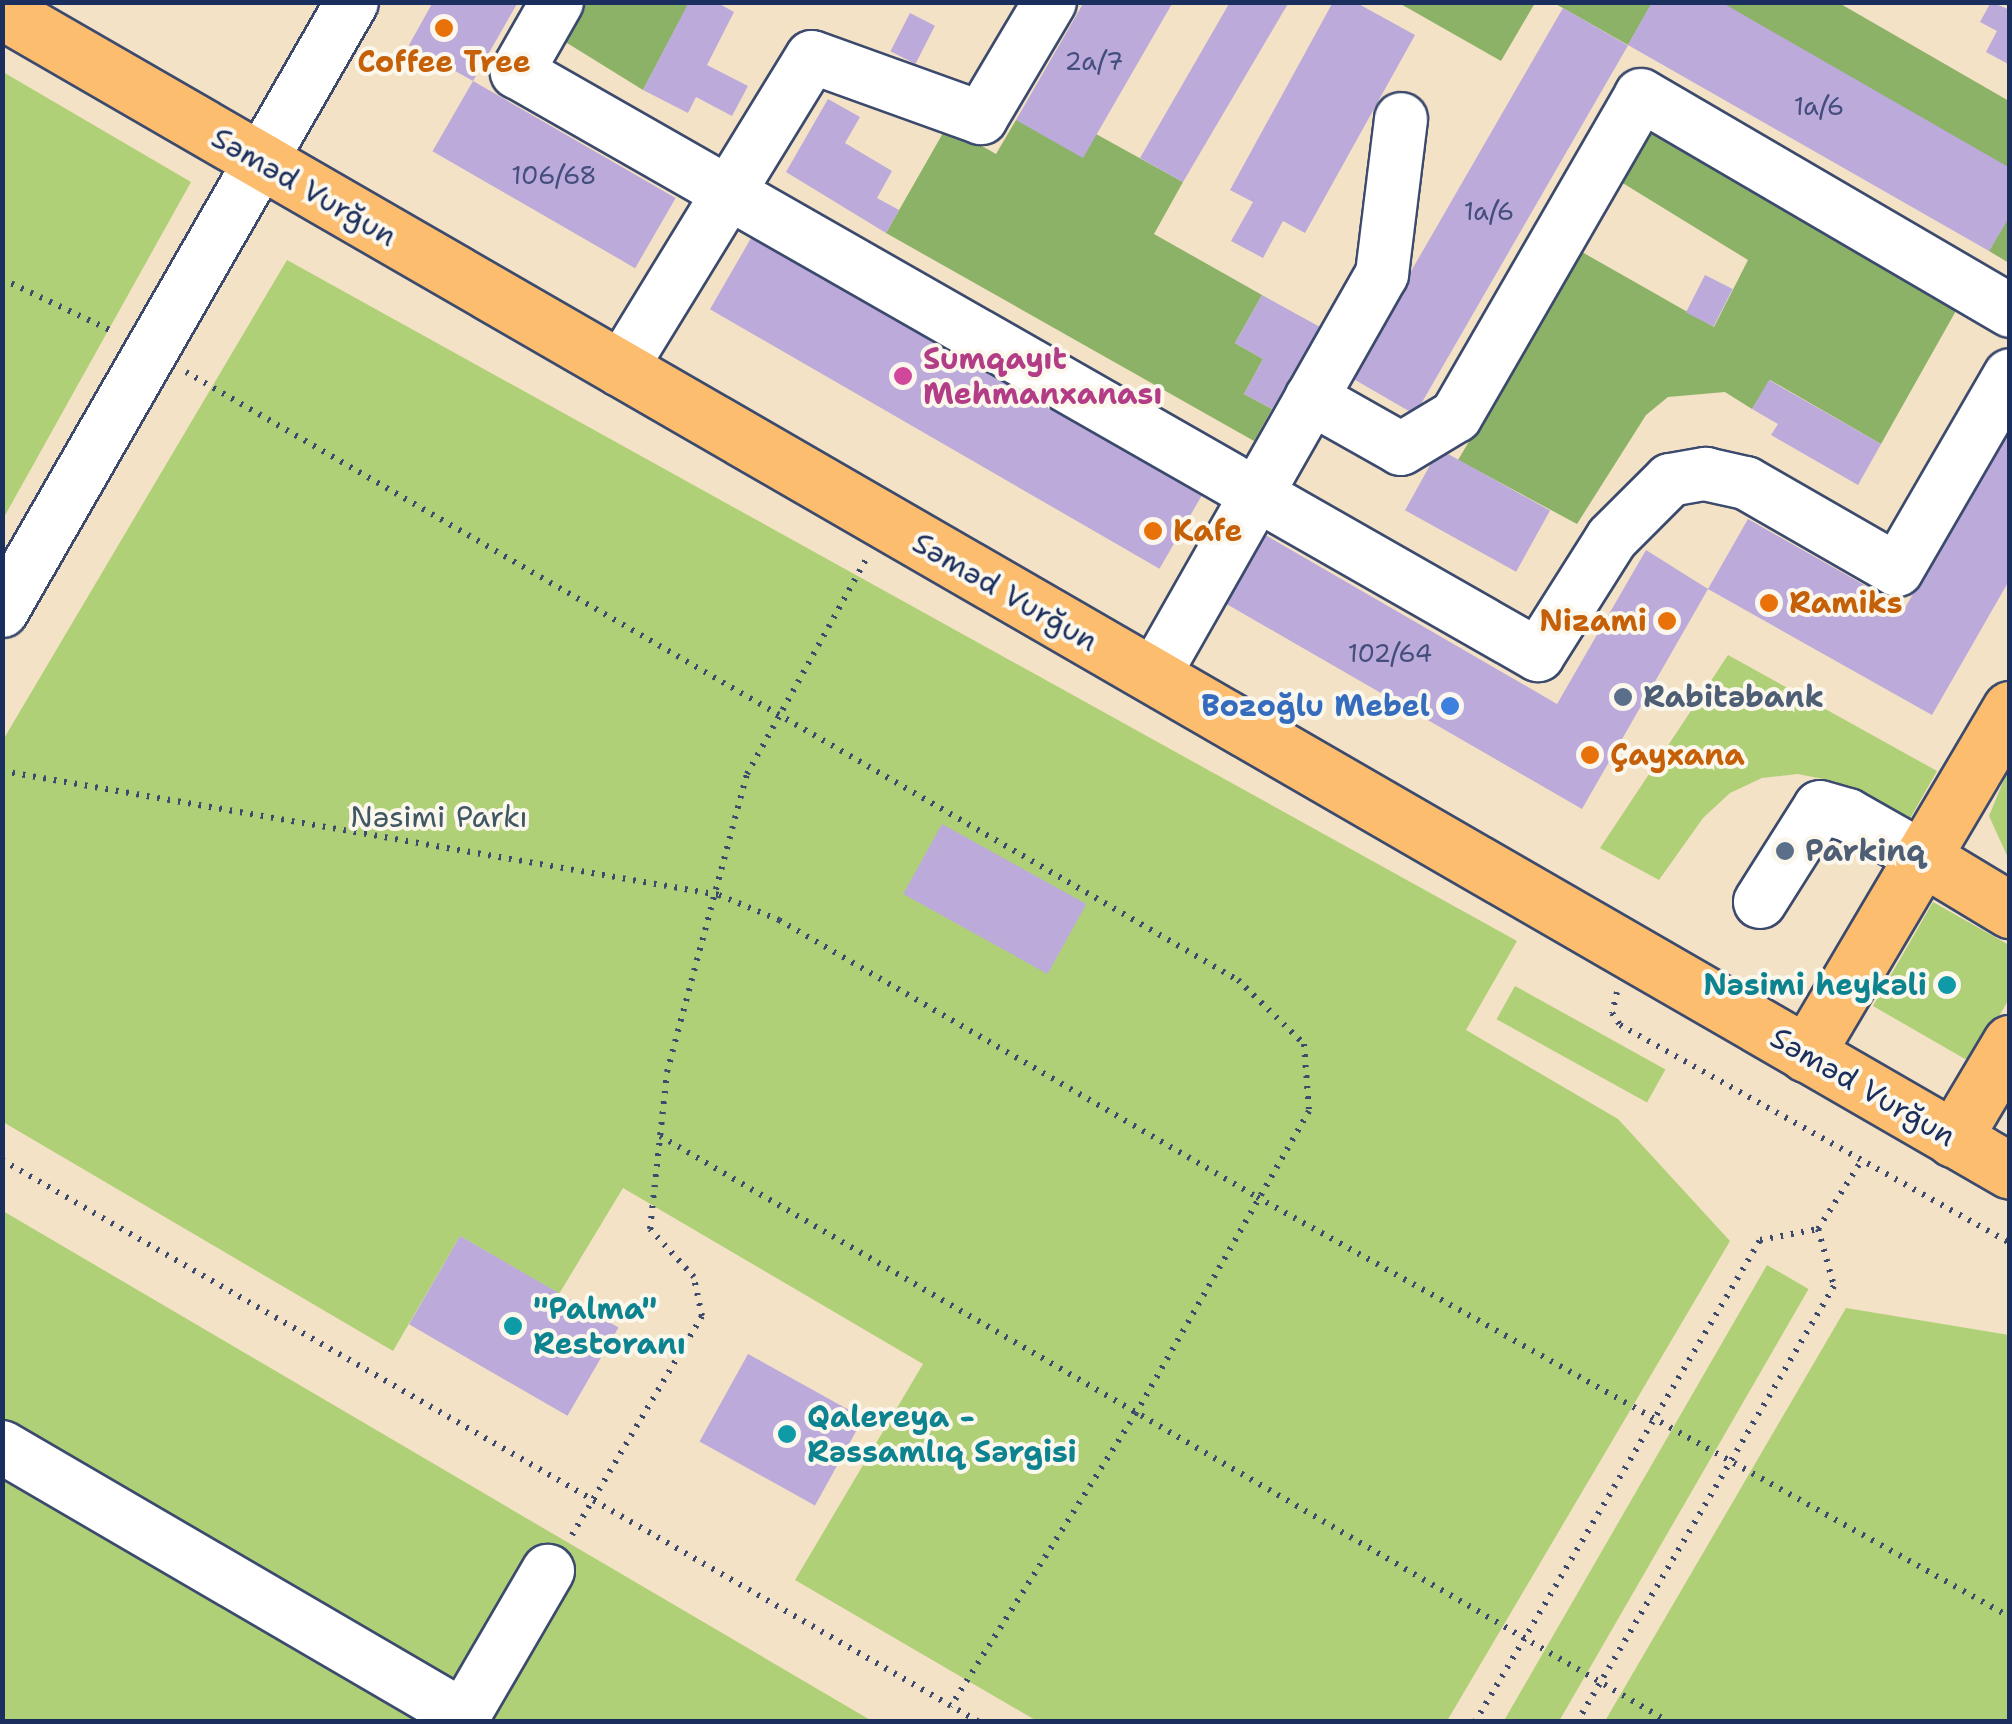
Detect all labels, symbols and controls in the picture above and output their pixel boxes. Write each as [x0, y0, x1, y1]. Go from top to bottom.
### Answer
marker: Coffee Tree [433, 17, 455, 39]
place label: Coffee Tree [357, 44, 531, 80]
house number: 2a/7 [1065, 46, 1123, 76]
house number: 1a/6 [1794, 91, 1844, 121]
street label: Səməd Vurğun [205, 120, 403, 254]
house number: 106/68 [511, 160, 597, 190]
house number: 1a/6 [1464, 196, 1514, 226]
place label: Sumqayıt Mehmanxanası [923, 341, 1162, 412]
marker: Sumqayıt Mehmanxanası [892, 365, 914, 387]
place label: Kafe [1173, 513, 1242, 549]
marker: Kafe [1142, 520, 1164, 542]
street label: Səməd Vurğun [906, 525, 1104, 659]
place label: Ramiks [1789, 585, 1903, 621]
marker: Ramiks [1758, 592, 1780, 614]
place label: Nizami [1539, 603, 1647, 639]
marker: Nizami [1656, 610, 1678, 632]
house number: 102/64 [1348, 638, 1432, 668]
place label: Rabitəbank [1643, 679, 1824, 715]
marker: Rabitəbank [1612, 686, 1634, 708]
place label: Bozoğlu Mebel [1201, 688, 1430, 724]
marker: Bozoğlu Mebel [1439, 695, 1461, 717]
place label: Çayxana [1610, 737, 1745, 773]
marker: Çayxana [1579, 744, 1601, 766]
park label: Nəsimi Parkı [350, 799, 528, 835]
place label: Parkinq [1805, 833, 1925, 869]
marker: Parkinq [1774, 840, 1796, 862]
place label: Nəsimi heykəli [1703, 967, 1927, 1003]
marker: Nəsimi heykəli [1936, 974, 1958, 996]
street label: Səməd Vurğun [1764, 1020, 1962, 1154]
place label: "Palma" Restoranı [533, 1291, 686, 1362]
marker: "Palma" Restoranı [502, 1315, 524, 1337]
place label: Qalereya - Rəssamlıq Sərgisi [807, 1399, 1077, 1470]
marker: Qalereya - Rəssamlıq Sərgisi [776, 1423, 798, 1445]

